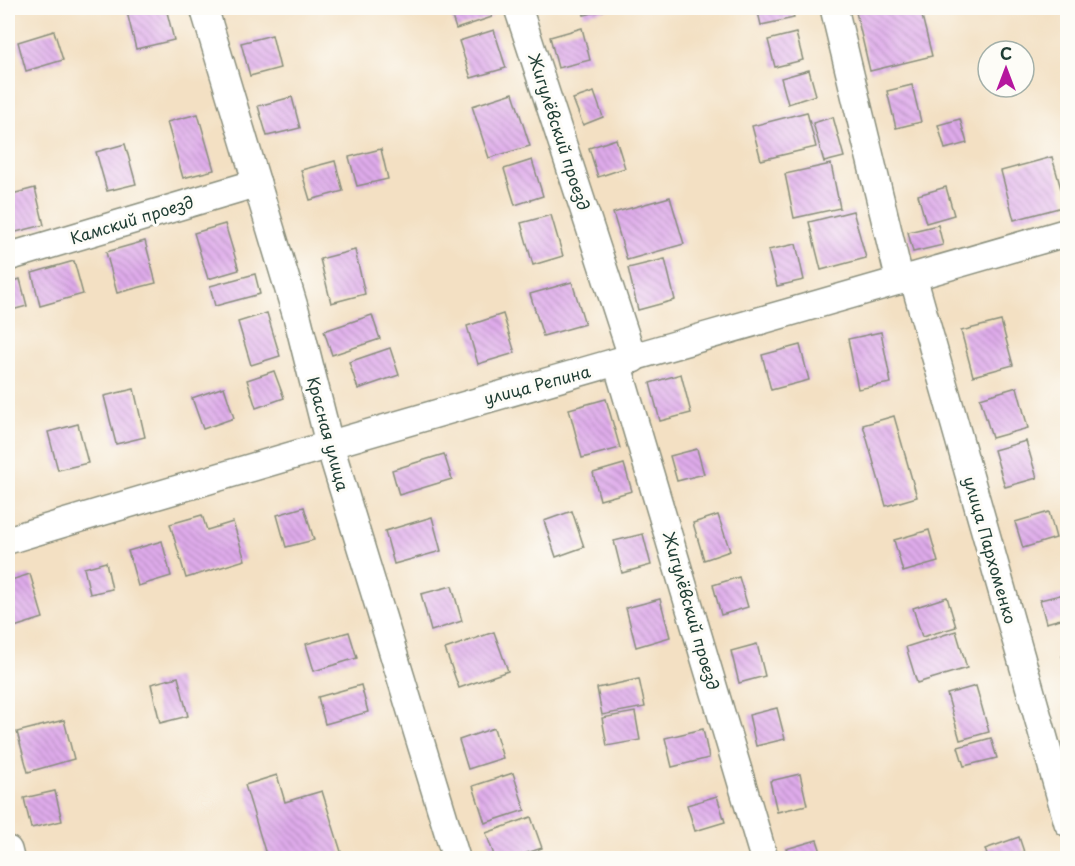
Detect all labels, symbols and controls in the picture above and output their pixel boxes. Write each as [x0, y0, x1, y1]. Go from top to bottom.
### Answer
north arrow [976, 39, 1036, 99]
text: С [1000, 41, 1012, 65]
street label: Жигулёвский проезд [523, 49, 597, 213]
street label: Камский проезд [67, 189, 196, 249]
street label: улица Репина [481, 358, 593, 410]
street label: Красная улица [302, 374, 356, 494]
street label: улица Пархоменко [958, 473, 1024, 626]
street label: Жигулёвский проезд [658, 528, 726, 693]

